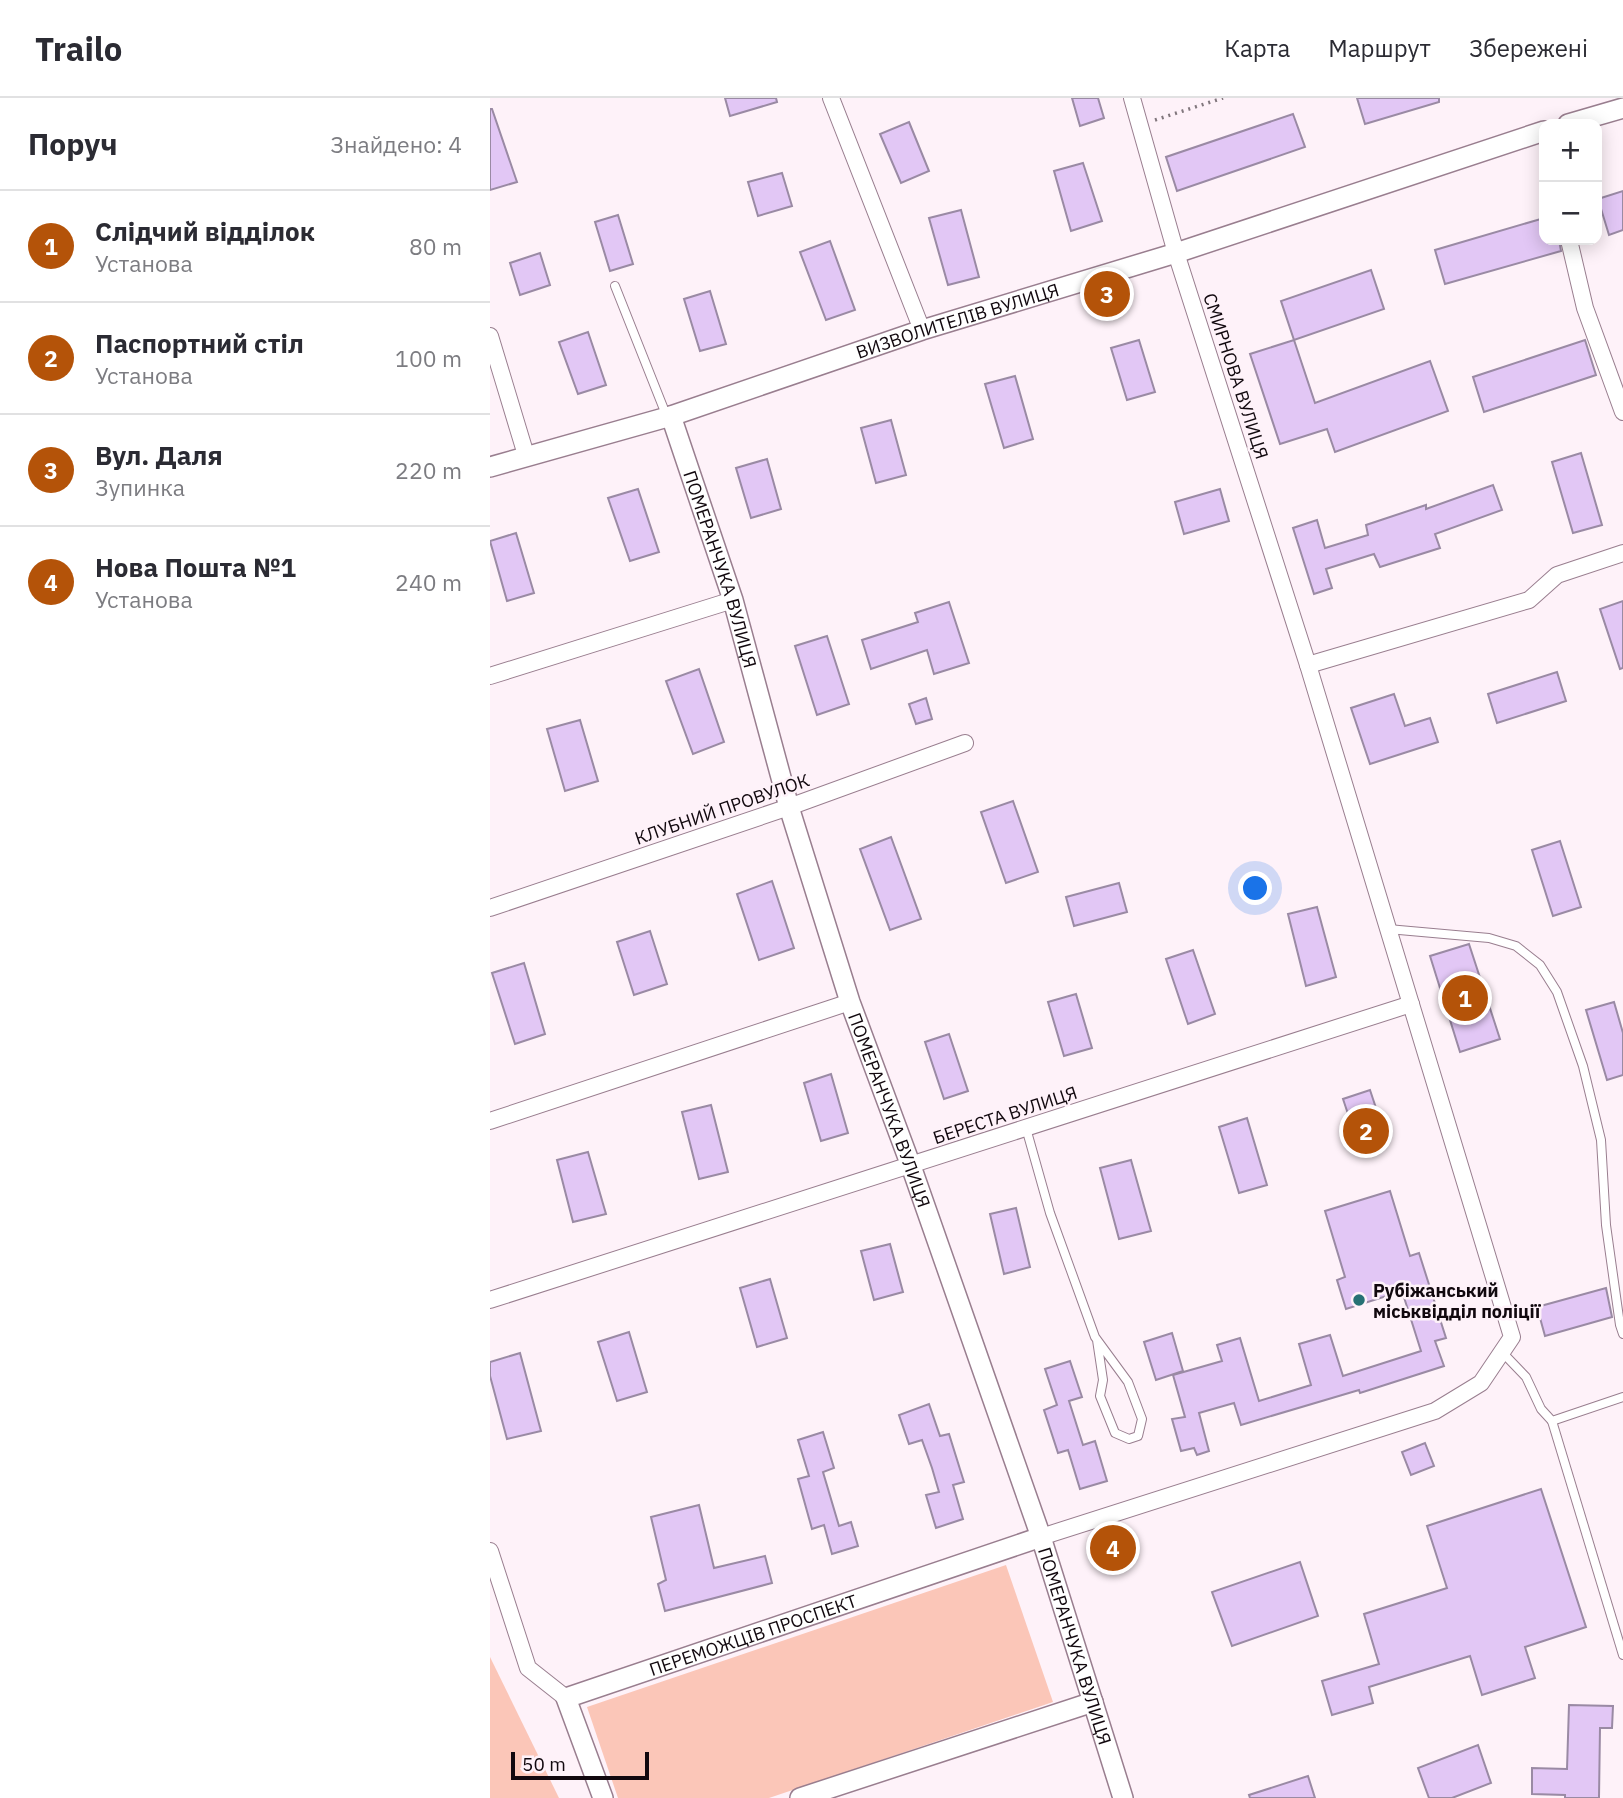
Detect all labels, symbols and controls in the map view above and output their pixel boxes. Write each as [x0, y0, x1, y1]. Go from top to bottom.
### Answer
text: Trailo [35, 27, 122, 70]
text: Карта [1224, 32, 1290, 64]
text: Маршрут [1328, 32, 1431, 64]
text: Збережені [1469, 32, 1588, 64]
map controls [1539, 119, 1602, 245]
button: + [1539, 119, 1602, 182]
text: Поруч [28, 124, 118, 163]
text: Знайдено: 4 [330, 129, 462, 159]
button: − [1539, 182, 1602, 245]
text: Слідчий відділок [95, 214, 315, 248]
text: 1 [44, 231, 58, 261]
text: 80 m [409, 231, 462, 261]
text: Установа [95, 248, 193, 278]
pin: 3 [1084, 268, 1130, 320]
street label: ВИЗВОЛИТЕЛІВ ВУЛИЦЯ [853, 278, 1062, 363]
street label: СМИРНОВА ВУЛИЦЯ [1198, 290, 1274, 462]
text: Паспортний стіл [95, 326, 304, 360]
text: 2 [44, 343, 58, 373]
text: 100 m [395, 343, 462, 373]
text: Установа [95, 360, 193, 390]
text: Вул. Даля [95, 438, 223, 472]
text: 3 [44, 455, 58, 485]
text: 220 m [395, 455, 462, 485]
street label: ПОМЕРАНЧУКА ВУЛИЦЯ [679, 467, 762, 670]
text: Зупинка [95, 472, 185, 502]
text: Нова Пошта №1 [95, 550, 296, 584]
text: 4 [44, 567, 58, 597]
text: 240 m [395, 567, 462, 597]
text: Установа [95, 584, 193, 614]
street label: КЛУБНИЙ ПРОВУЛОК [632, 768, 812, 850]
your location [1238, 871, 1272, 905]
pin: 1 [1442, 972, 1488, 1024]
street label: ПОМЕРАНЧУКА ВУЛИЦЯ [843, 1009, 936, 1210]
street label: БЕРЕСТА ВУЛИЦЯ [930, 1081, 1080, 1149]
pin: 2 [1343, 1105, 1389, 1157]
place label: Рубіжанський міськвідділ поліції [1373, 1279, 1541, 1323]
marker: Рубіжанський міськвідділ поліції [1351, 1292, 1367, 1308]
pin: 4 [1090, 1522, 1136, 1574]
street label: ПОМЕРАНЧУКА ВУЛИЦЯ [1033, 1544, 1117, 1747]
street label: ПЕРЕМОЖЦІВ ПРОСПЕКТ [646, 1589, 860, 1680]
scale bar [511, 1749, 649, 1781]
text: 50 m [522, 1752, 566, 1776]

